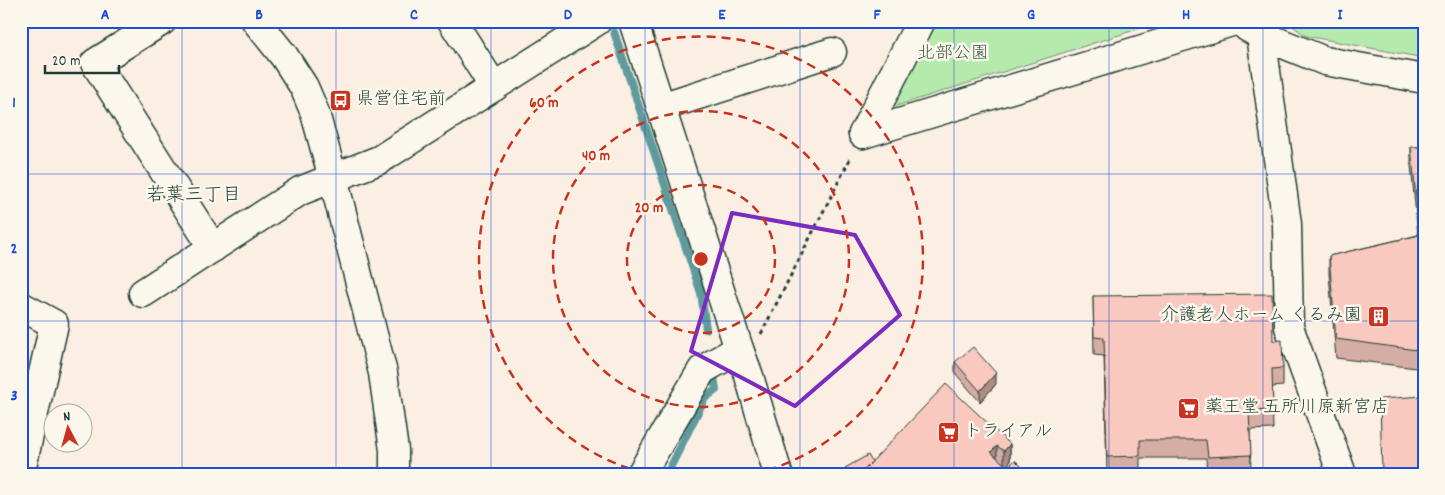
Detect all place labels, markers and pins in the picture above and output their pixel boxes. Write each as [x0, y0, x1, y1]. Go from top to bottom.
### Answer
bus stop icon: 県営住宅前 [328, 88, 352, 112]
place label: 県営住宅前 [356, 88, 446, 113]
centre of rings [692, 250, 710, 268]
place label: 介護老人ホーム くるみ園 [1161, 304, 1362, 329]
building icon: 介護老人ホーム くるみ園 [1366, 304, 1390, 328]
supermarket icon: 薬王堂 五所川原新宮店 [1177, 396, 1201, 420]
place label: 薬王堂 五所川原新宮店 [1205, 396, 1389, 421]
supermarket icon: トライアル [936, 420, 960, 444]
place label: トライアル [964, 420, 1052, 445]

